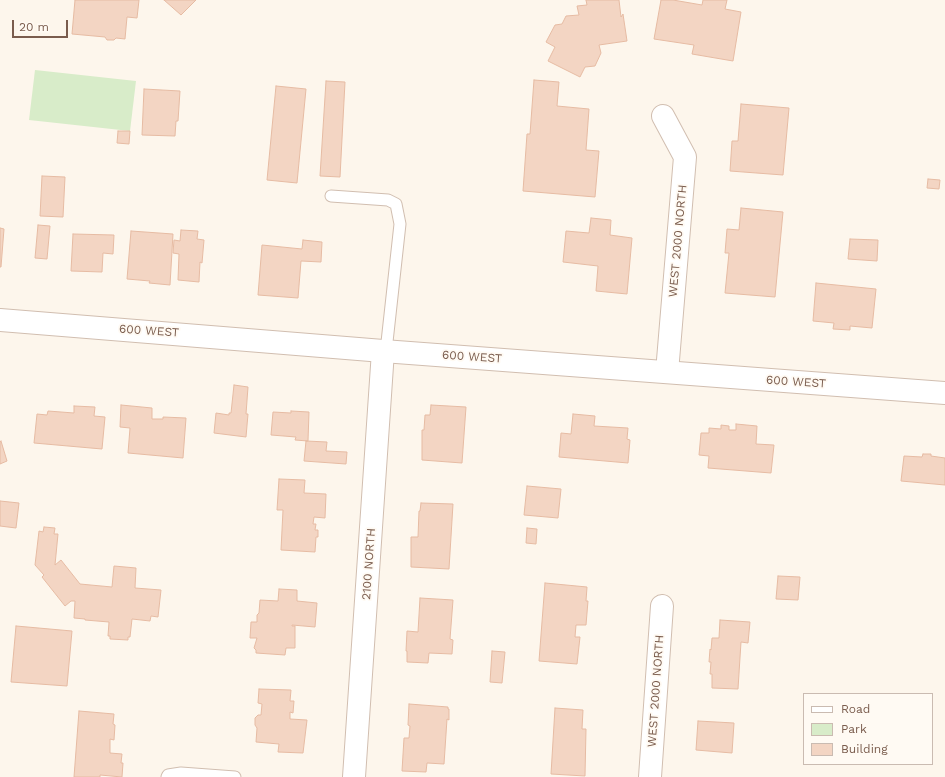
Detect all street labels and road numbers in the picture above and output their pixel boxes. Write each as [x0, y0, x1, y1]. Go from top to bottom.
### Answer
street label: WEST 2000 NORTH [666, 184, 690, 298]
street label: 600 WEST [119, 322, 179, 340]
street label: 600 WEST [442, 348, 502, 366]
street label: 600 WEST [766, 373, 826, 391]
street label: 2100 NORTH [359, 527, 379, 601]
street label: WEST 2000 NORTH [645, 634, 667, 748]

